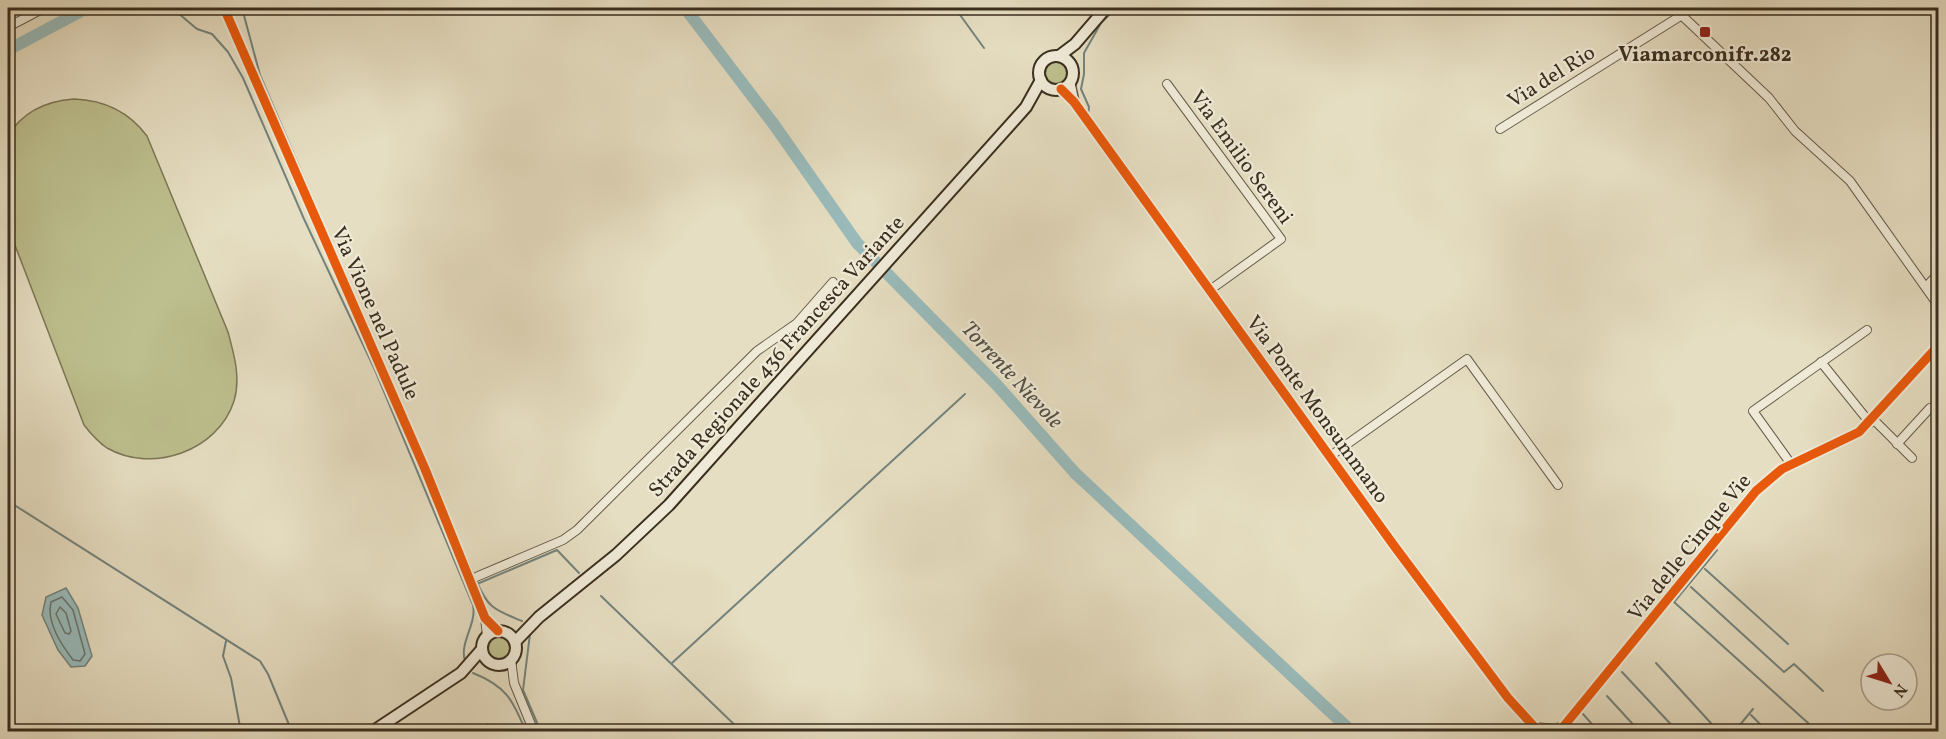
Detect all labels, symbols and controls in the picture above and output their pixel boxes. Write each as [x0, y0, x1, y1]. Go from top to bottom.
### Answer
marker: Viamarconifr.282 [1698, 25, 1712, 39]
street label: Via del Rio [1502, 39, 1601, 116]
place label: Viamarconifr.282 [1618, 41, 1792, 70]
street label: Via Emilio Sereni [1182, 85, 1299, 231]
street label: Strada Regionale 436 Francesca Variante [642, 210, 912, 504]
street label: Via Vione nel Padule [323, 222, 426, 405]
street label: Via Ponte Monsummano [1239, 310, 1395, 510]
water label: Torrente Nievole [953, 315, 1069, 436]
street label: Via delle Cinque Vie [1622, 468, 1759, 628]
north arrow [1859, 652, 1919, 712]
text: N [1887, 679, 1911, 702]

